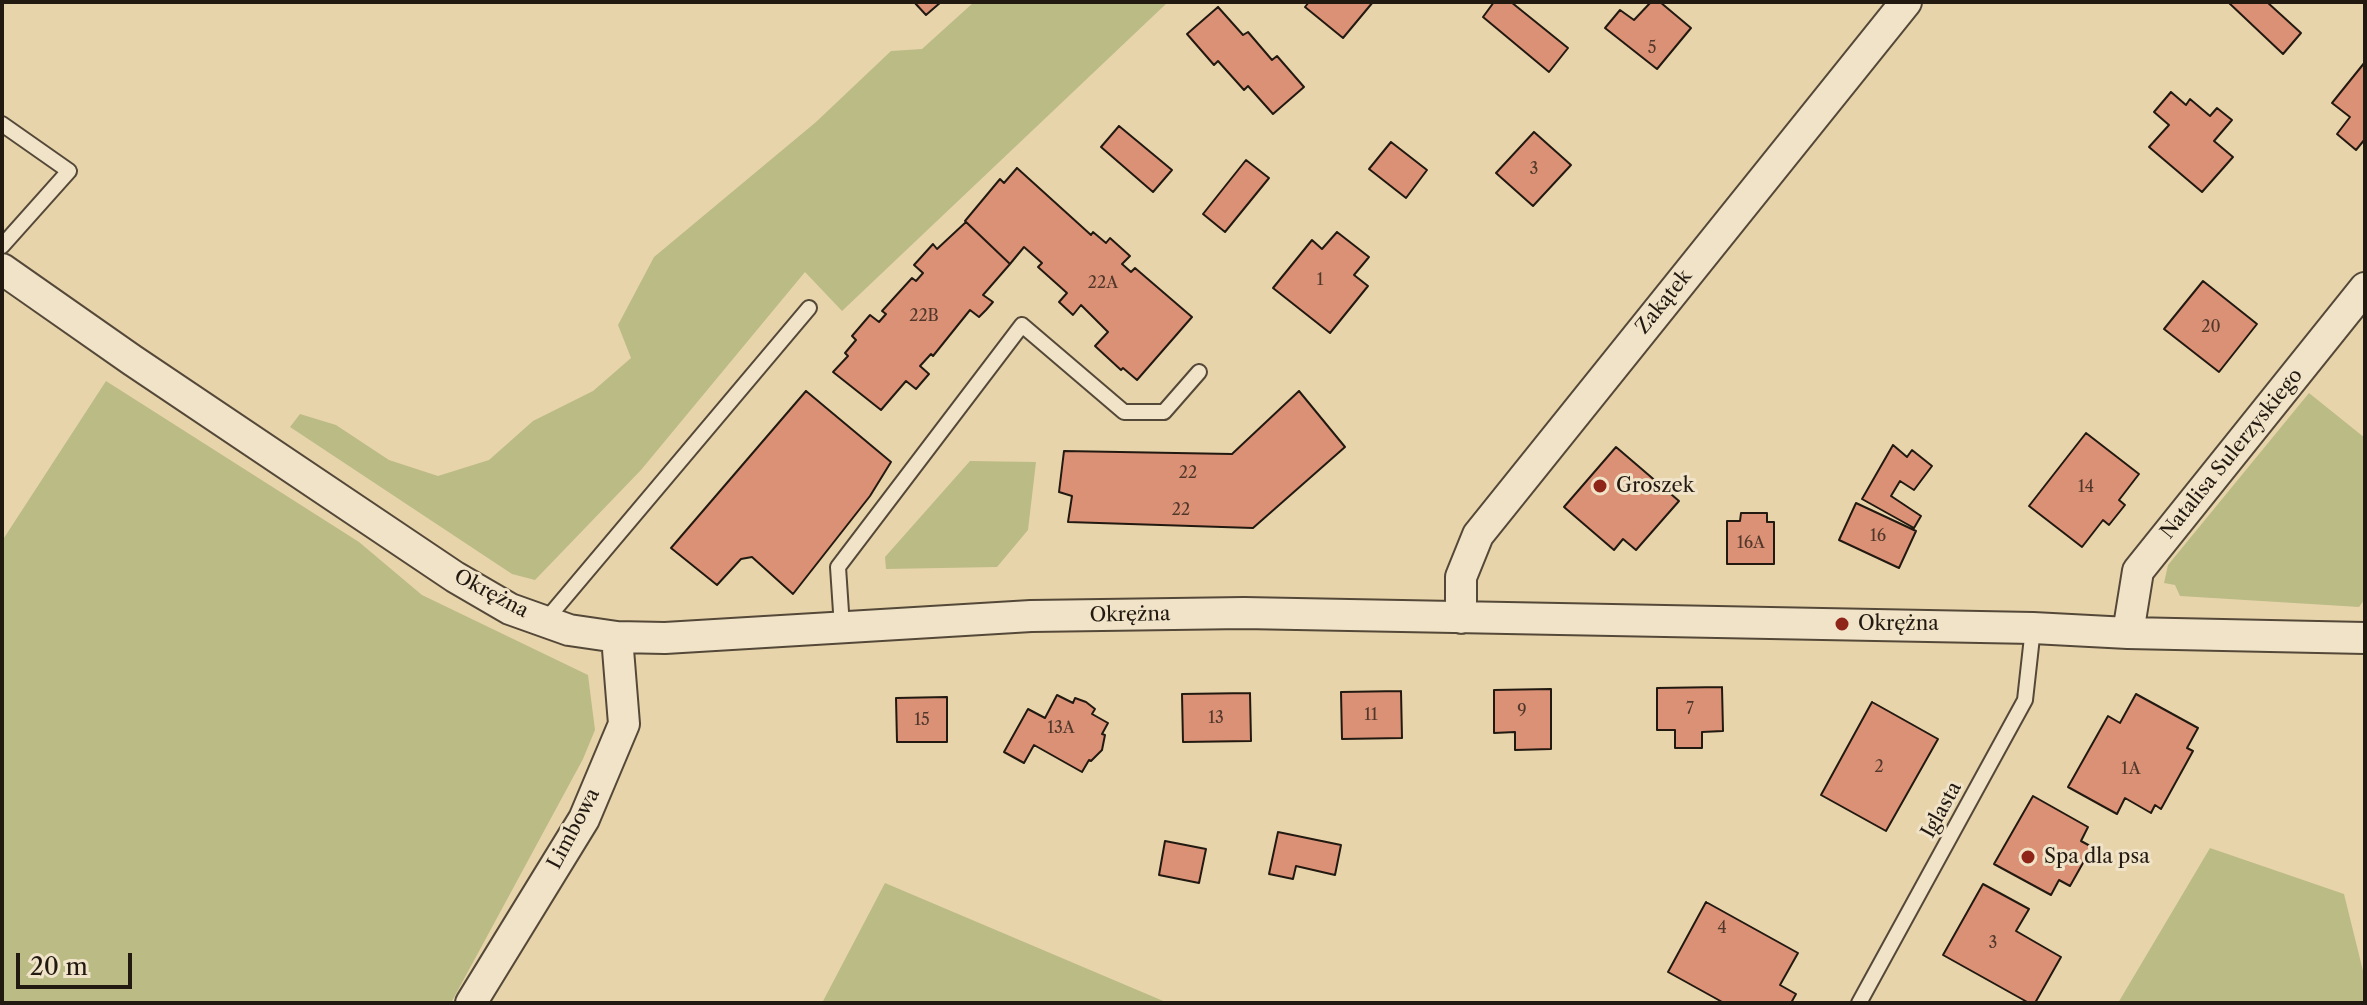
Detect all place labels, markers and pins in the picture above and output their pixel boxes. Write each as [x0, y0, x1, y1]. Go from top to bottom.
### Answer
place label: Groszek [1616, 474, 1694, 498]
marker: Groszek [1591, 477, 1609, 495]
place label: Okrężna [1858, 612, 1939, 636]
marker: Okrężna [1833, 615, 1851, 633]
place label: Spa dla psa [2044, 845, 2150, 869]
marker: Spa dla psa [2019, 848, 2037, 866]

